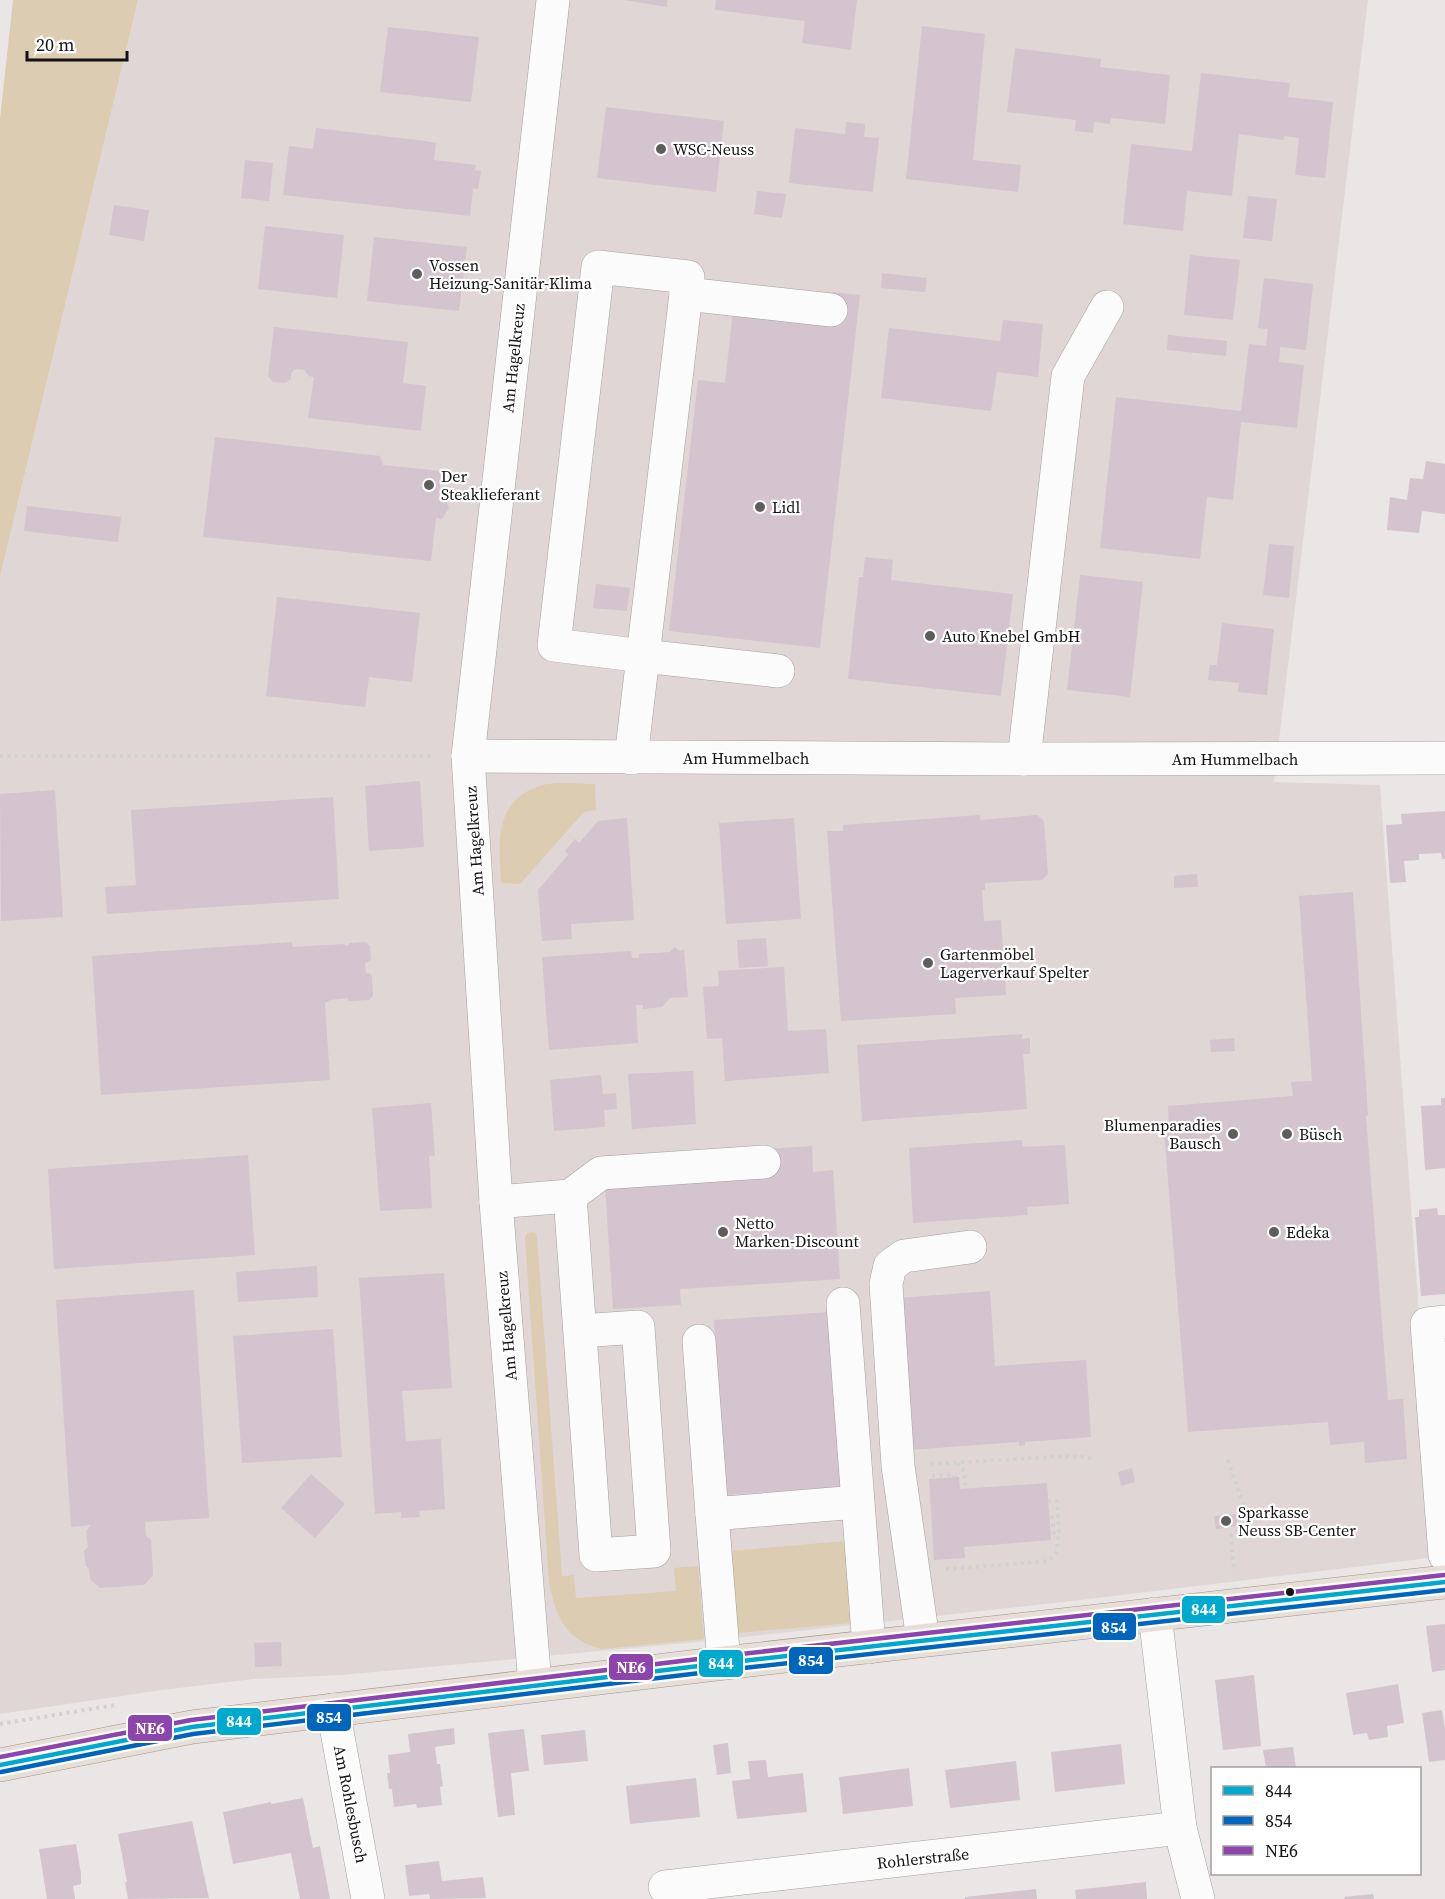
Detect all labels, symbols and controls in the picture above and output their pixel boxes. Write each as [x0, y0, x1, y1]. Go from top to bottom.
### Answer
scale bar [27, 24, 128, 62]
text: 20 m [36, 32, 74, 57]
place label: WSC-Neuss [673, 138, 754, 160]
marker: WSC-Neuss [654, 142, 668, 156]
place label: Vossen Heizung-Sanitär-Klima [429, 254, 593, 294]
marker: Vossen Heizung-Sanitär-Klima [410, 267, 424, 281]
street label: Am Hagelkreuz [496, 302, 530, 414]
place label: Der Steaklieferant [441, 465, 541, 505]
marker: Der Steaklieferant [422, 478, 436, 492]
place label: Lidl [772, 496, 800, 518]
marker: Lidl [753, 500, 767, 514]
place label: Auto Knebel GmbH [942, 625, 1080, 647]
marker: Auto Knebel GmbH [923, 629, 937, 643]
street label: Am Hummelbach [683, 747, 810, 769]
street label: Am Hummelbach [1172, 748, 1299, 770]
street label: Am Hagelkreuz [459, 785, 489, 897]
place label: Gartenmöbel Lagerverkauf Spelter [940, 943, 1089, 983]
marker: Gartenmöbel Lagerverkauf Spelter [921, 956, 935, 970]
place label: Blumenparadies Bausch [1104, 1114, 1221, 1154]
place label: Büsch [1299, 1123, 1343, 1145]
marker: Blumenparadies Bausch [1226, 1127, 1240, 1141]
marker: Büsch [1280, 1127, 1294, 1141]
place label: Netto Marken-Discount [735, 1212, 859, 1252]
place label: Edeka [1286, 1221, 1330, 1243]
marker: Netto Marken-Discount [716, 1225, 730, 1239]
marker: Edeka [1267, 1225, 1281, 1239]
street label: Am Hagelkreuz [490, 1270, 522, 1382]
place label: Sparkasse Neuss SB-Center [1238, 1501, 1356, 1541]
marker: Sparkasse Neuss SB-Center [1219, 1514, 1233, 1528]
unlabelled marker [1284, 1586, 1296, 1598]
line badge: 844 [1181, 1595, 1226, 1624]
text: 844 [1191, 1598, 1217, 1620]
line badge: 854 [1092, 1612, 1137, 1641]
text: 854 [1101, 1616, 1127, 1638]
line badge: 854 [788, 1646, 834, 1675]
line badge: 844 [698, 1649, 744, 1678]
text: 854 [798, 1649, 824, 1671]
text: 844 [708, 1652, 734, 1674]
line badge: NE6 [608, 1653, 654, 1681]
text: NE6 [616, 1656, 646, 1678]
line badge: 854 [306, 1703, 352, 1732]
text: 854 [316, 1706, 342, 1728]
line badge: 844 [216, 1707, 262, 1736]
text: 844 [226, 1710, 252, 1732]
line badge: NE6 [127, 1714, 173, 1742]
text: NE6 [135, 1717, 165, 1739]
street label: Am Rohlesbusch [329, 1743, 373, 1865]
legend [1211, 1767, 1421, 1875]
text: 844 [1265, 1778, 1292, 1803]
text: 854 [1265, 1808, 1292, 1833]
text: NE6 [1265, 1838, 1298, 1863]
street label: Rohlerstraße [876, 1842, 970, 1874]

